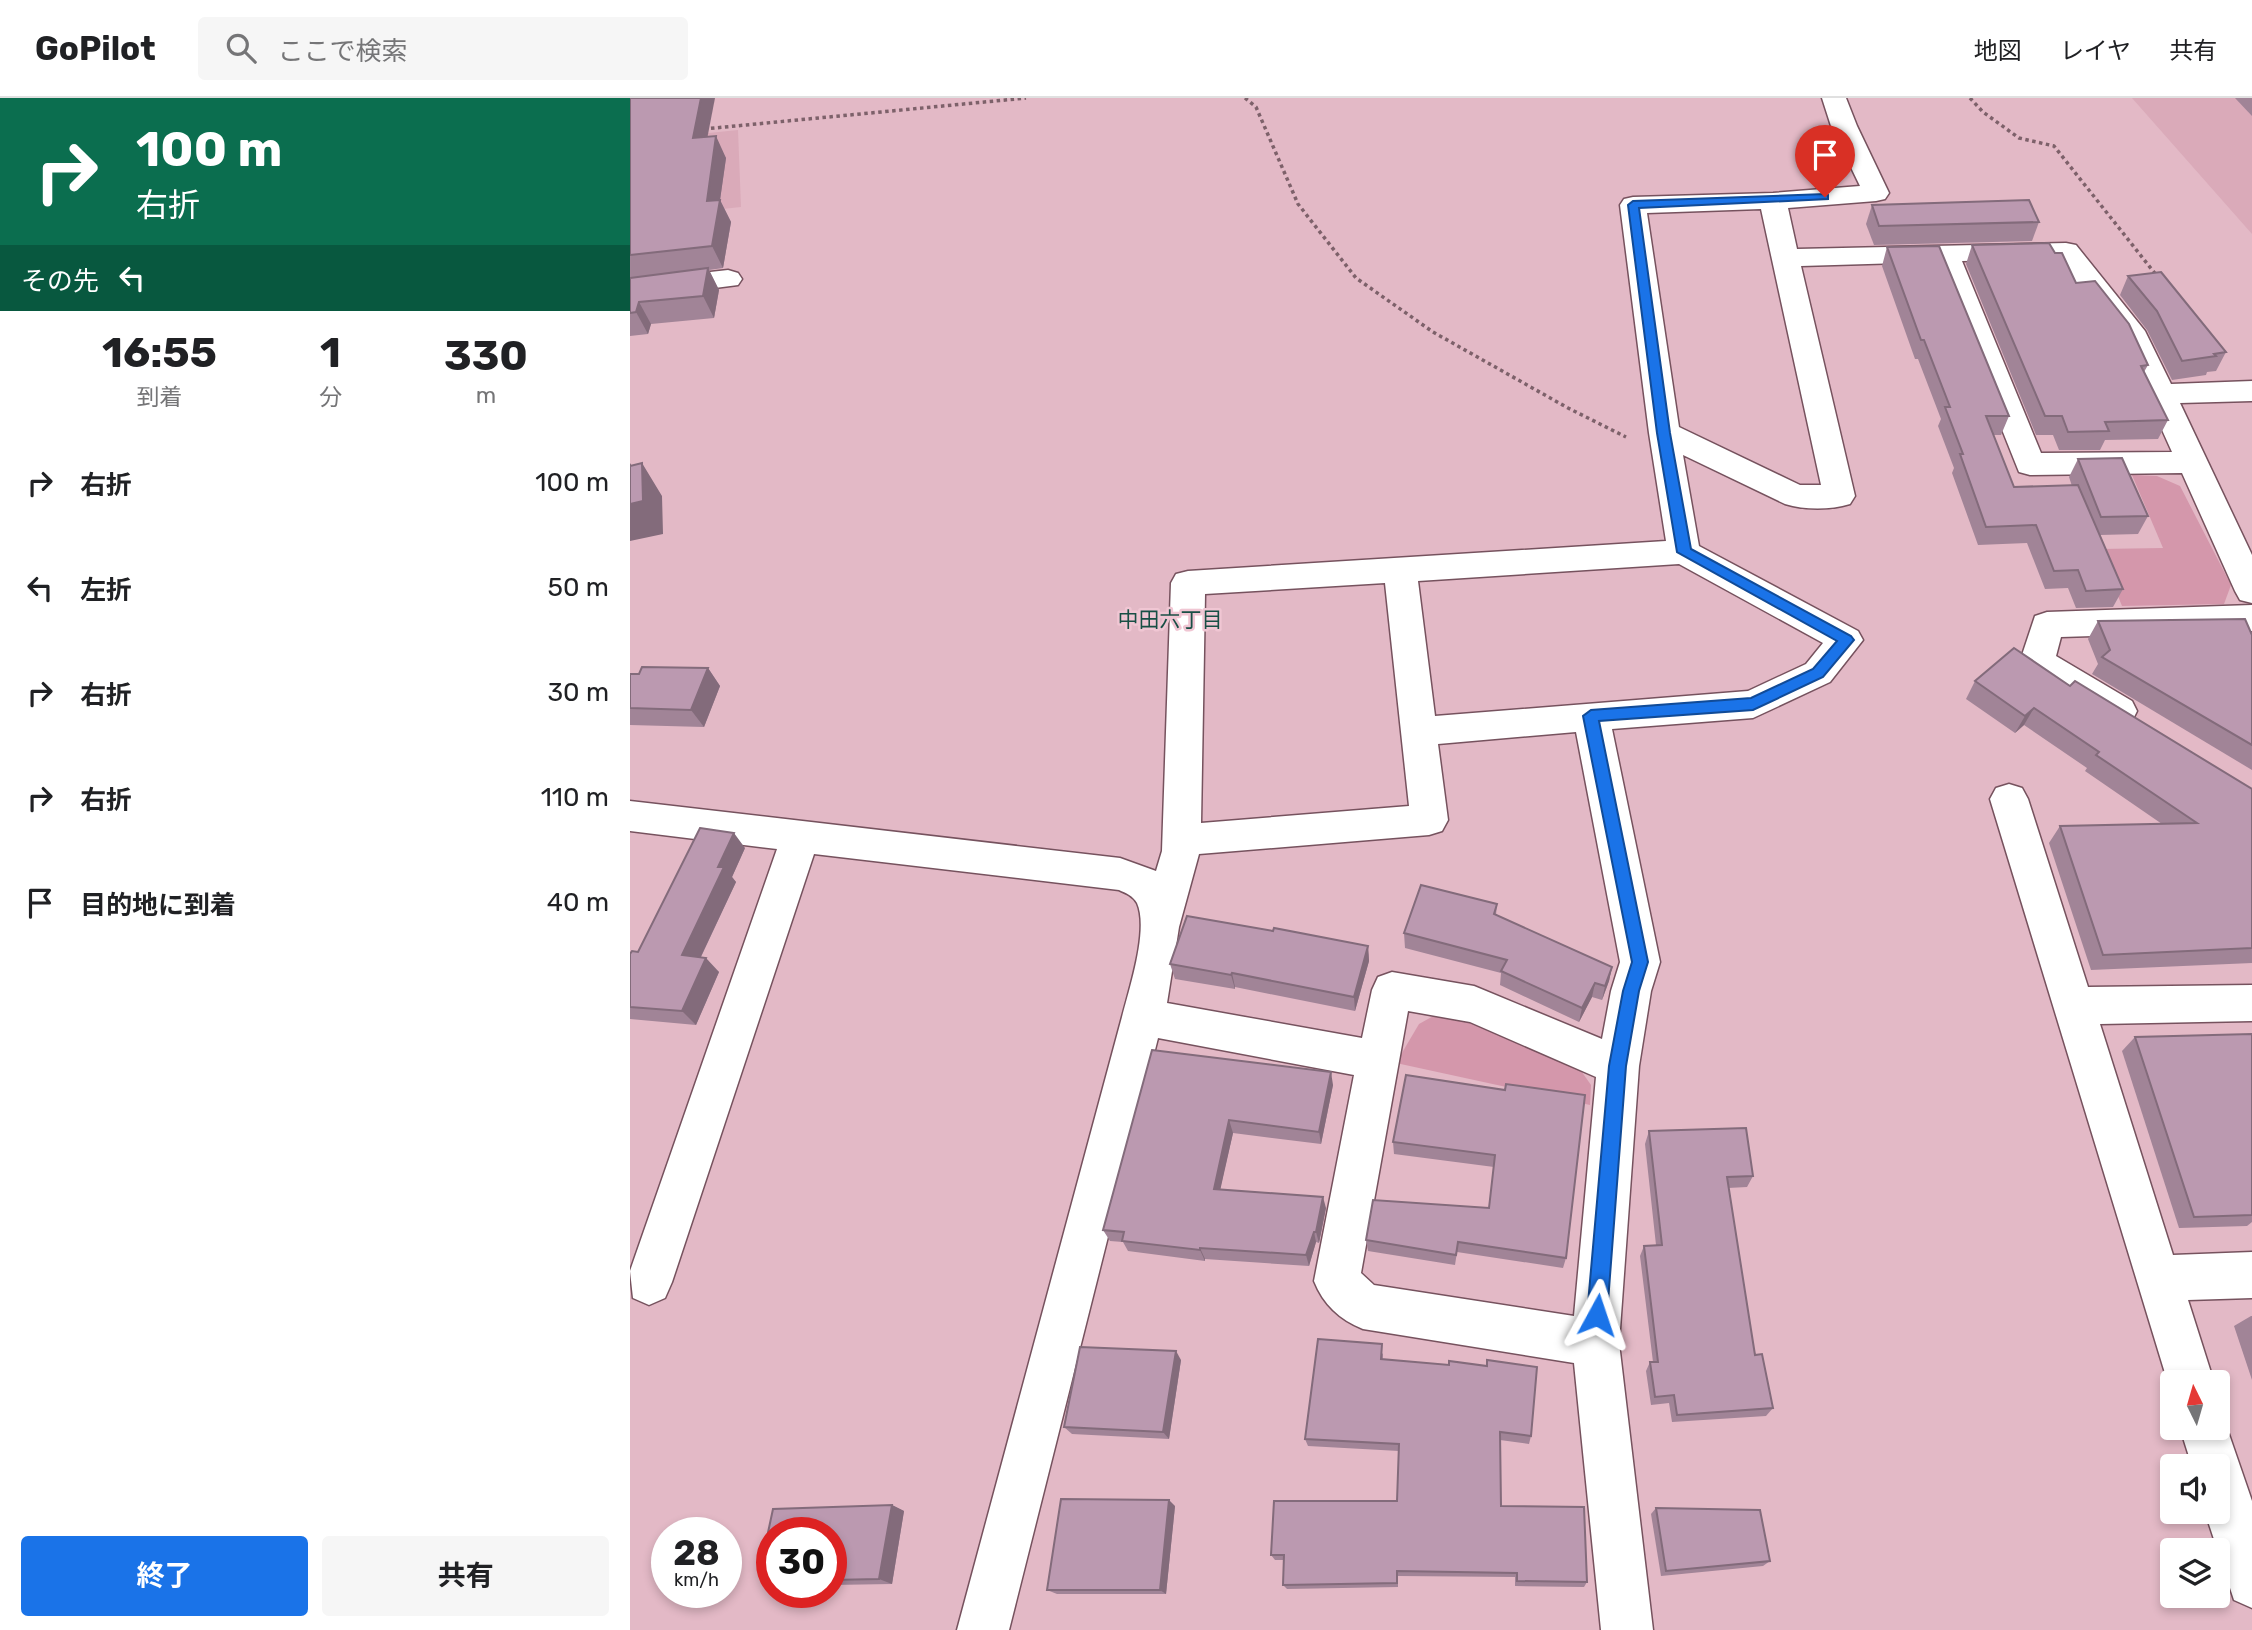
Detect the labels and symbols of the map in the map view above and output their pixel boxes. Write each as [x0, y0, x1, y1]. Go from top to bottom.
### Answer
pin [1795, 125, 1855, 197]
district label: 中田六丁目 [1118, 607, 1223, 632]
position arrow [1560, 1278, 1634, 1352]
north arrow [2160, 1370, 2230, 1440]
speed limit sign: 30 [756, 1517, 847, 1608]

